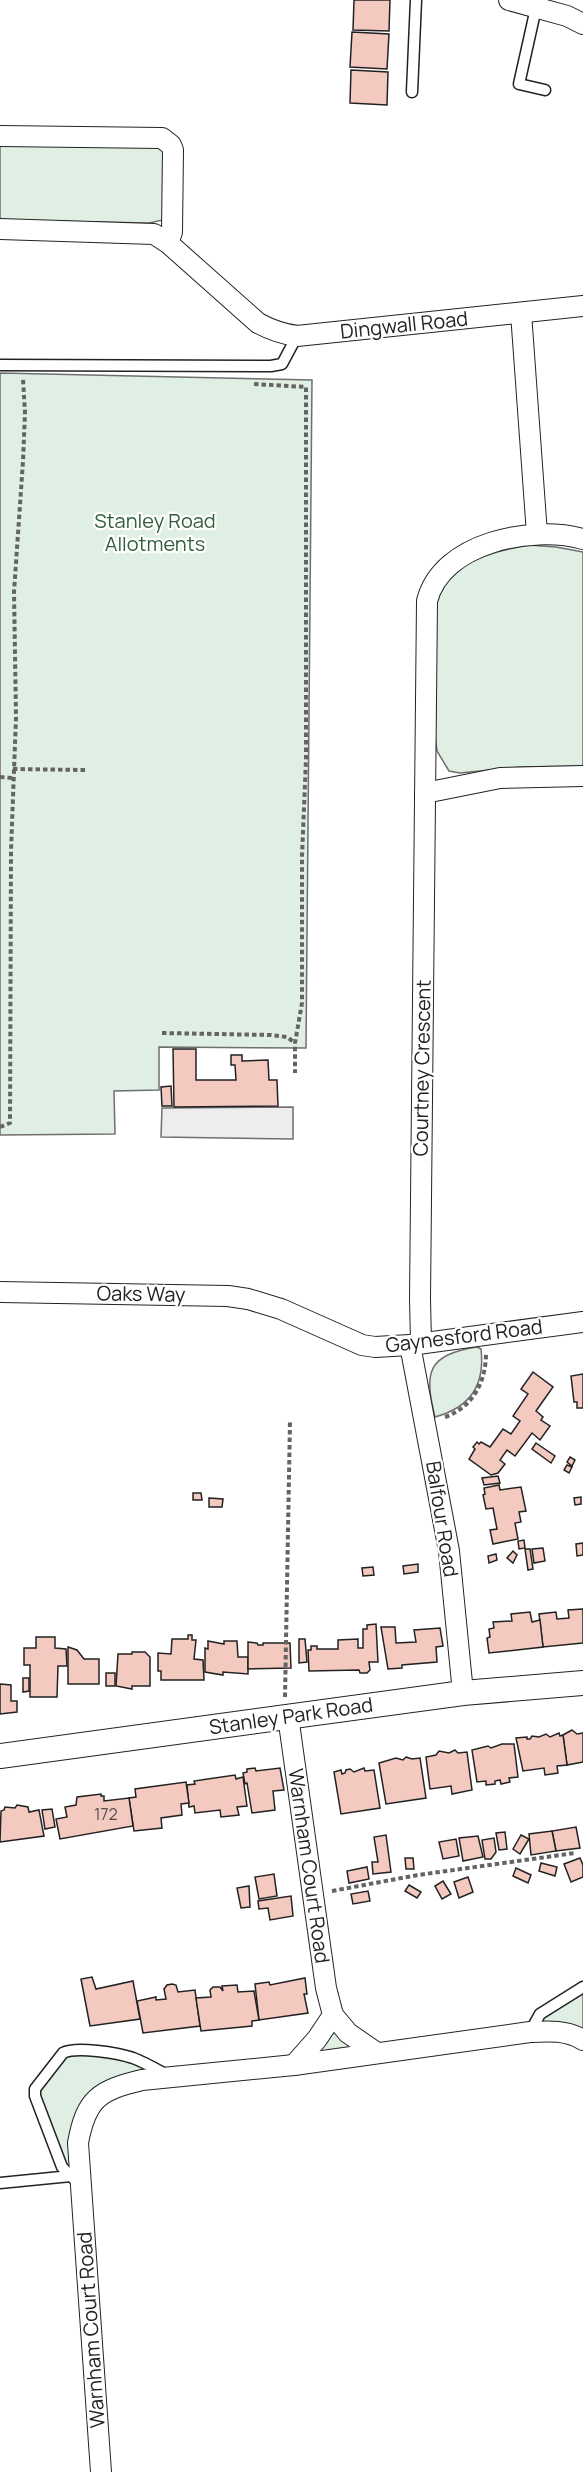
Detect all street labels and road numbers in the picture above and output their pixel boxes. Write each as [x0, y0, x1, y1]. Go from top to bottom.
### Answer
street label: Dingwall Road [339, 304, 469, 345]
street label: Courtney Crescent [406, 979, 437, 1157]
street label: Oaks Way [96, 1279, 186, 1308]
street label: Gaynesford Road [384, 1312, 544, 1359]
street label: Balfour Road [420, 1459, 465, 1579]
street label: Stanley Park Road [207, 1691, 375, 1740]
street label: Warnham Court Road [282, 1767, 337, 1965]
street label: Warnham Court Road [70, 2231, 111, 2429]

